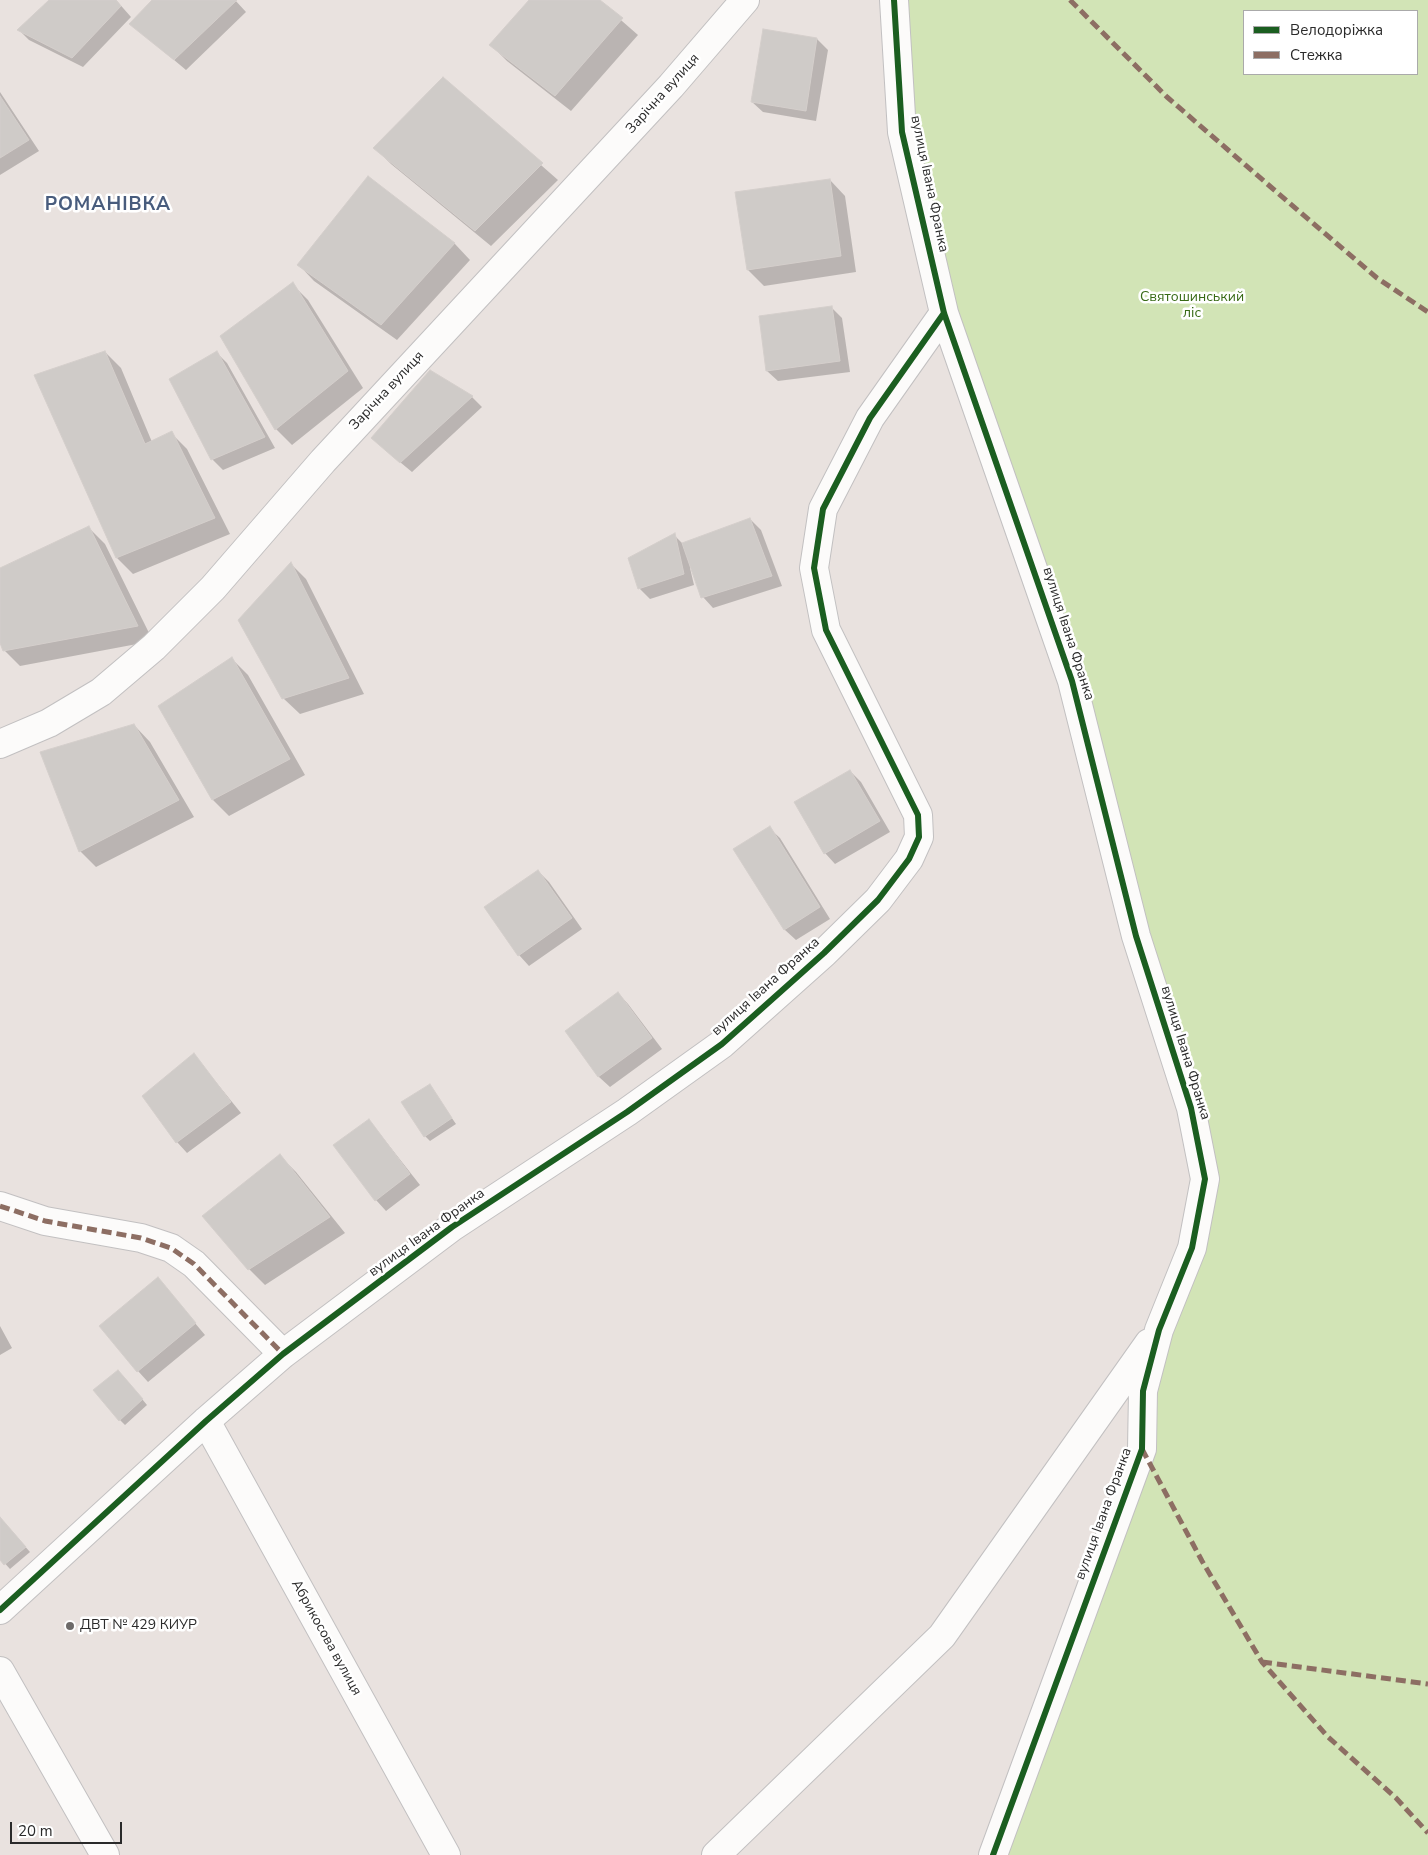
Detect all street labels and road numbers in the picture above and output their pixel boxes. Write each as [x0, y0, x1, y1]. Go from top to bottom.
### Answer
street label: Зарічна вулиця [623, 50, 703, 138]
street label: вулиця Івана Франка [906, 114, 952, 254]
street label: Зарічна вулиця [346, 348, 428, 434]
street label: вулиця Івана Франка [1038, 565, 1098, 703]
street label: вулиця Івана Франка [709, 934, 823, 1040]
street label: вулиця Івана Франка [1157, 984, 1213, 1122]
street label: вулиця Івана Франка [366, 1185, 488, 1281]
street label: вулиця Івана Франка [1072, 1446, 1136, 1582]
street label: Абрикосова вулиця [287, 1577, 365, 1699]

